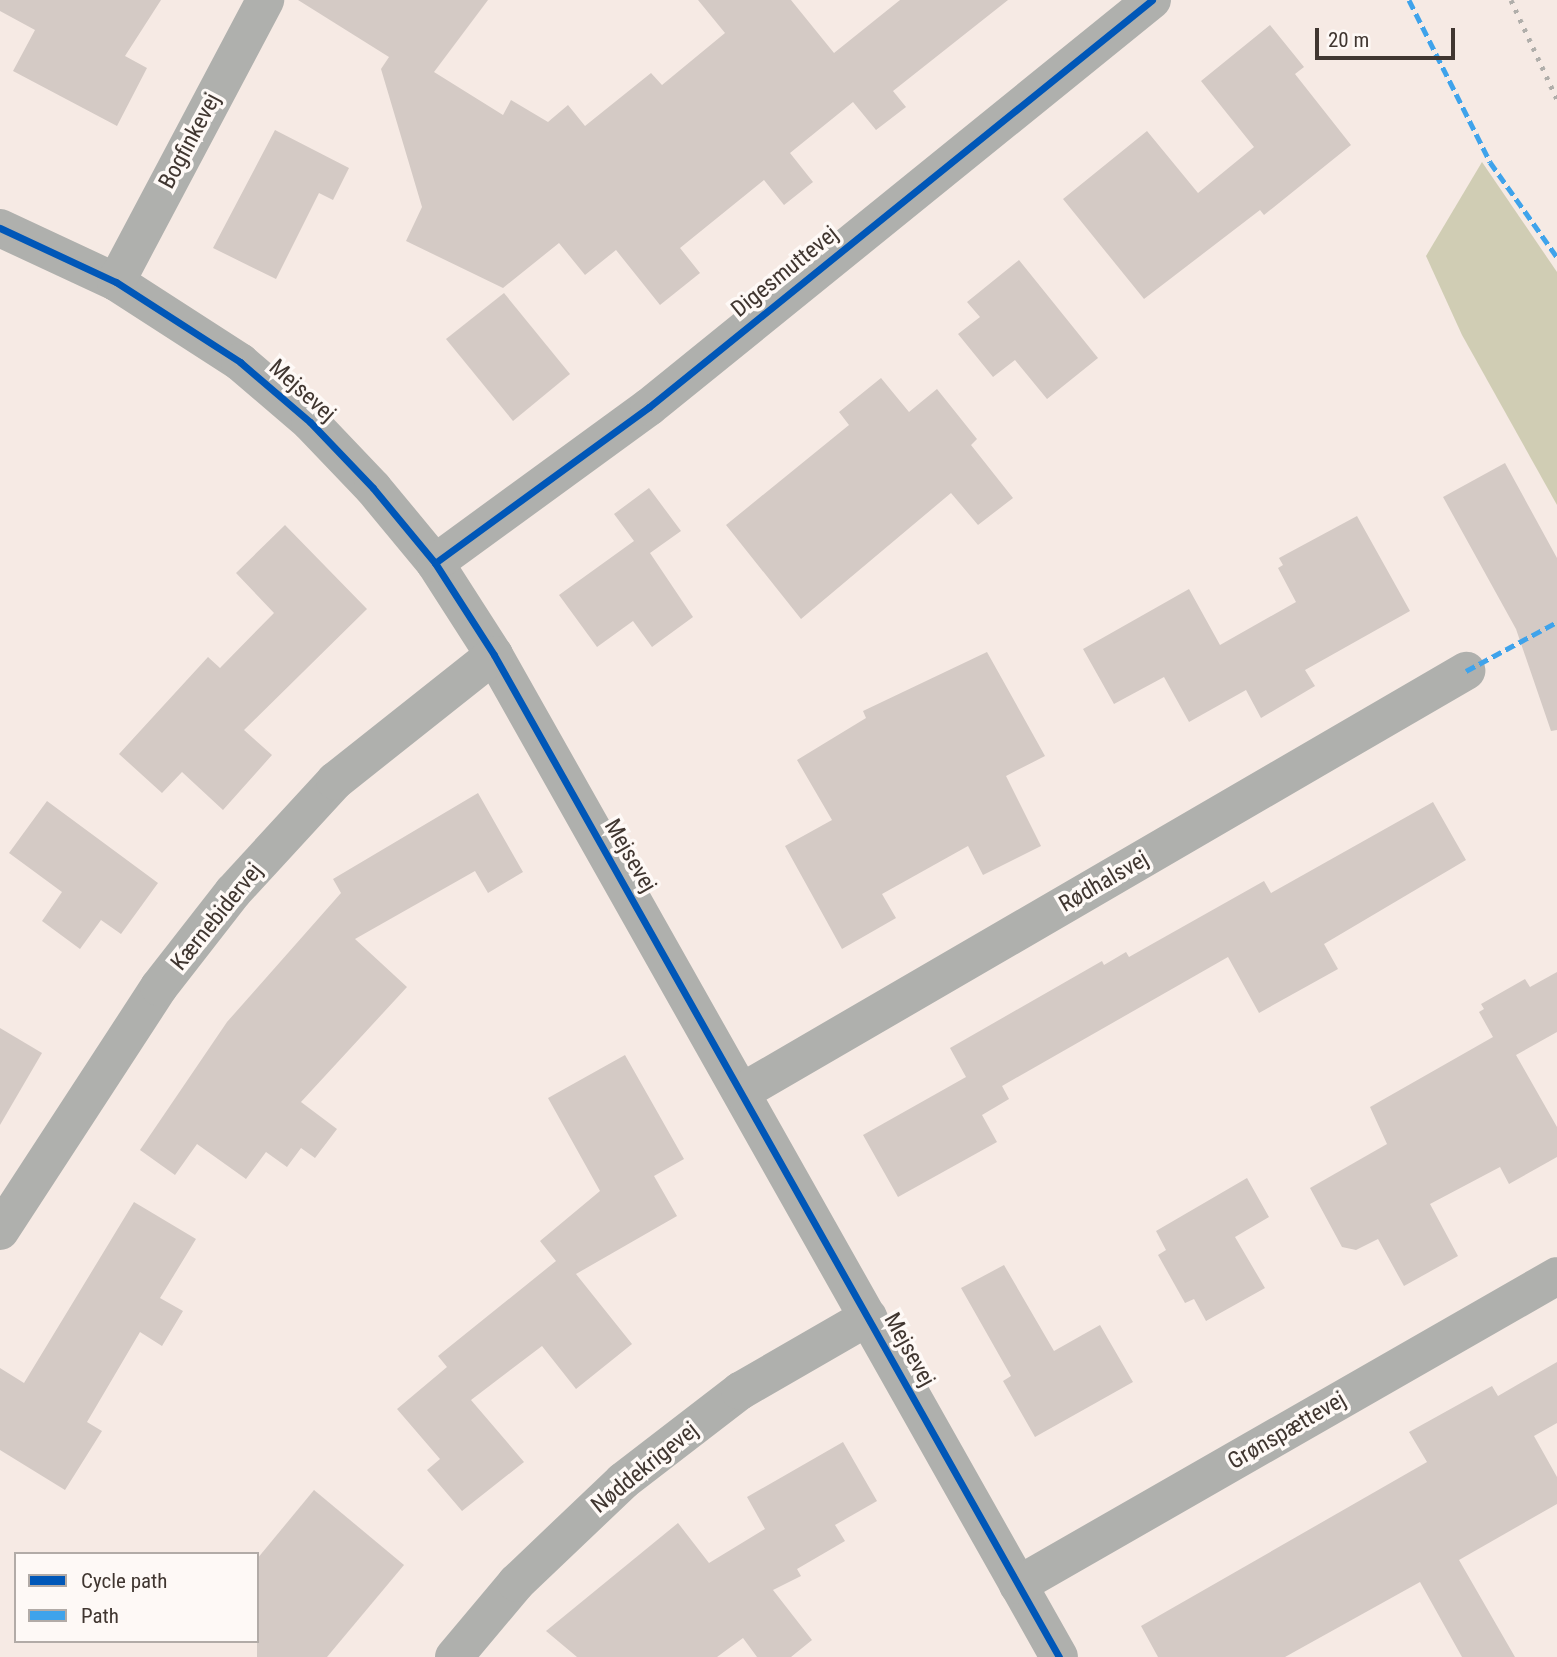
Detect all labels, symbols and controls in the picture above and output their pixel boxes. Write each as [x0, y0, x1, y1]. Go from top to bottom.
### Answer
scale bar [1319, 14, 1459, 58]
text: 20 m [1328, 28, 1369, 52]
street label: Bogfinkevej [153, 88, 227, 194]
street label: Digesmuttevej [726, 221, 844, 323]
street label: Mejsevej [263, 354, 341, 428]
street label: Mejsevej [598, 814, 662, 898]
street label: Rødhalsvej [1054, 845, 1154, 919]
street label: Kærnebidervej [165, 858, 269, 976]
street label: Mejsevej [878, 1308, 940, 1392]
street label: Grønspættevej [1223, 1386, 1351, 1476]
street label: Nøddekrigevej [586, 1417, 704, 1519]
legend [14, 1552, 259, 1643]
text: Cycle path [81, 1569, 167, 1593]
text: Path [81, 1604, 119, 1628]

